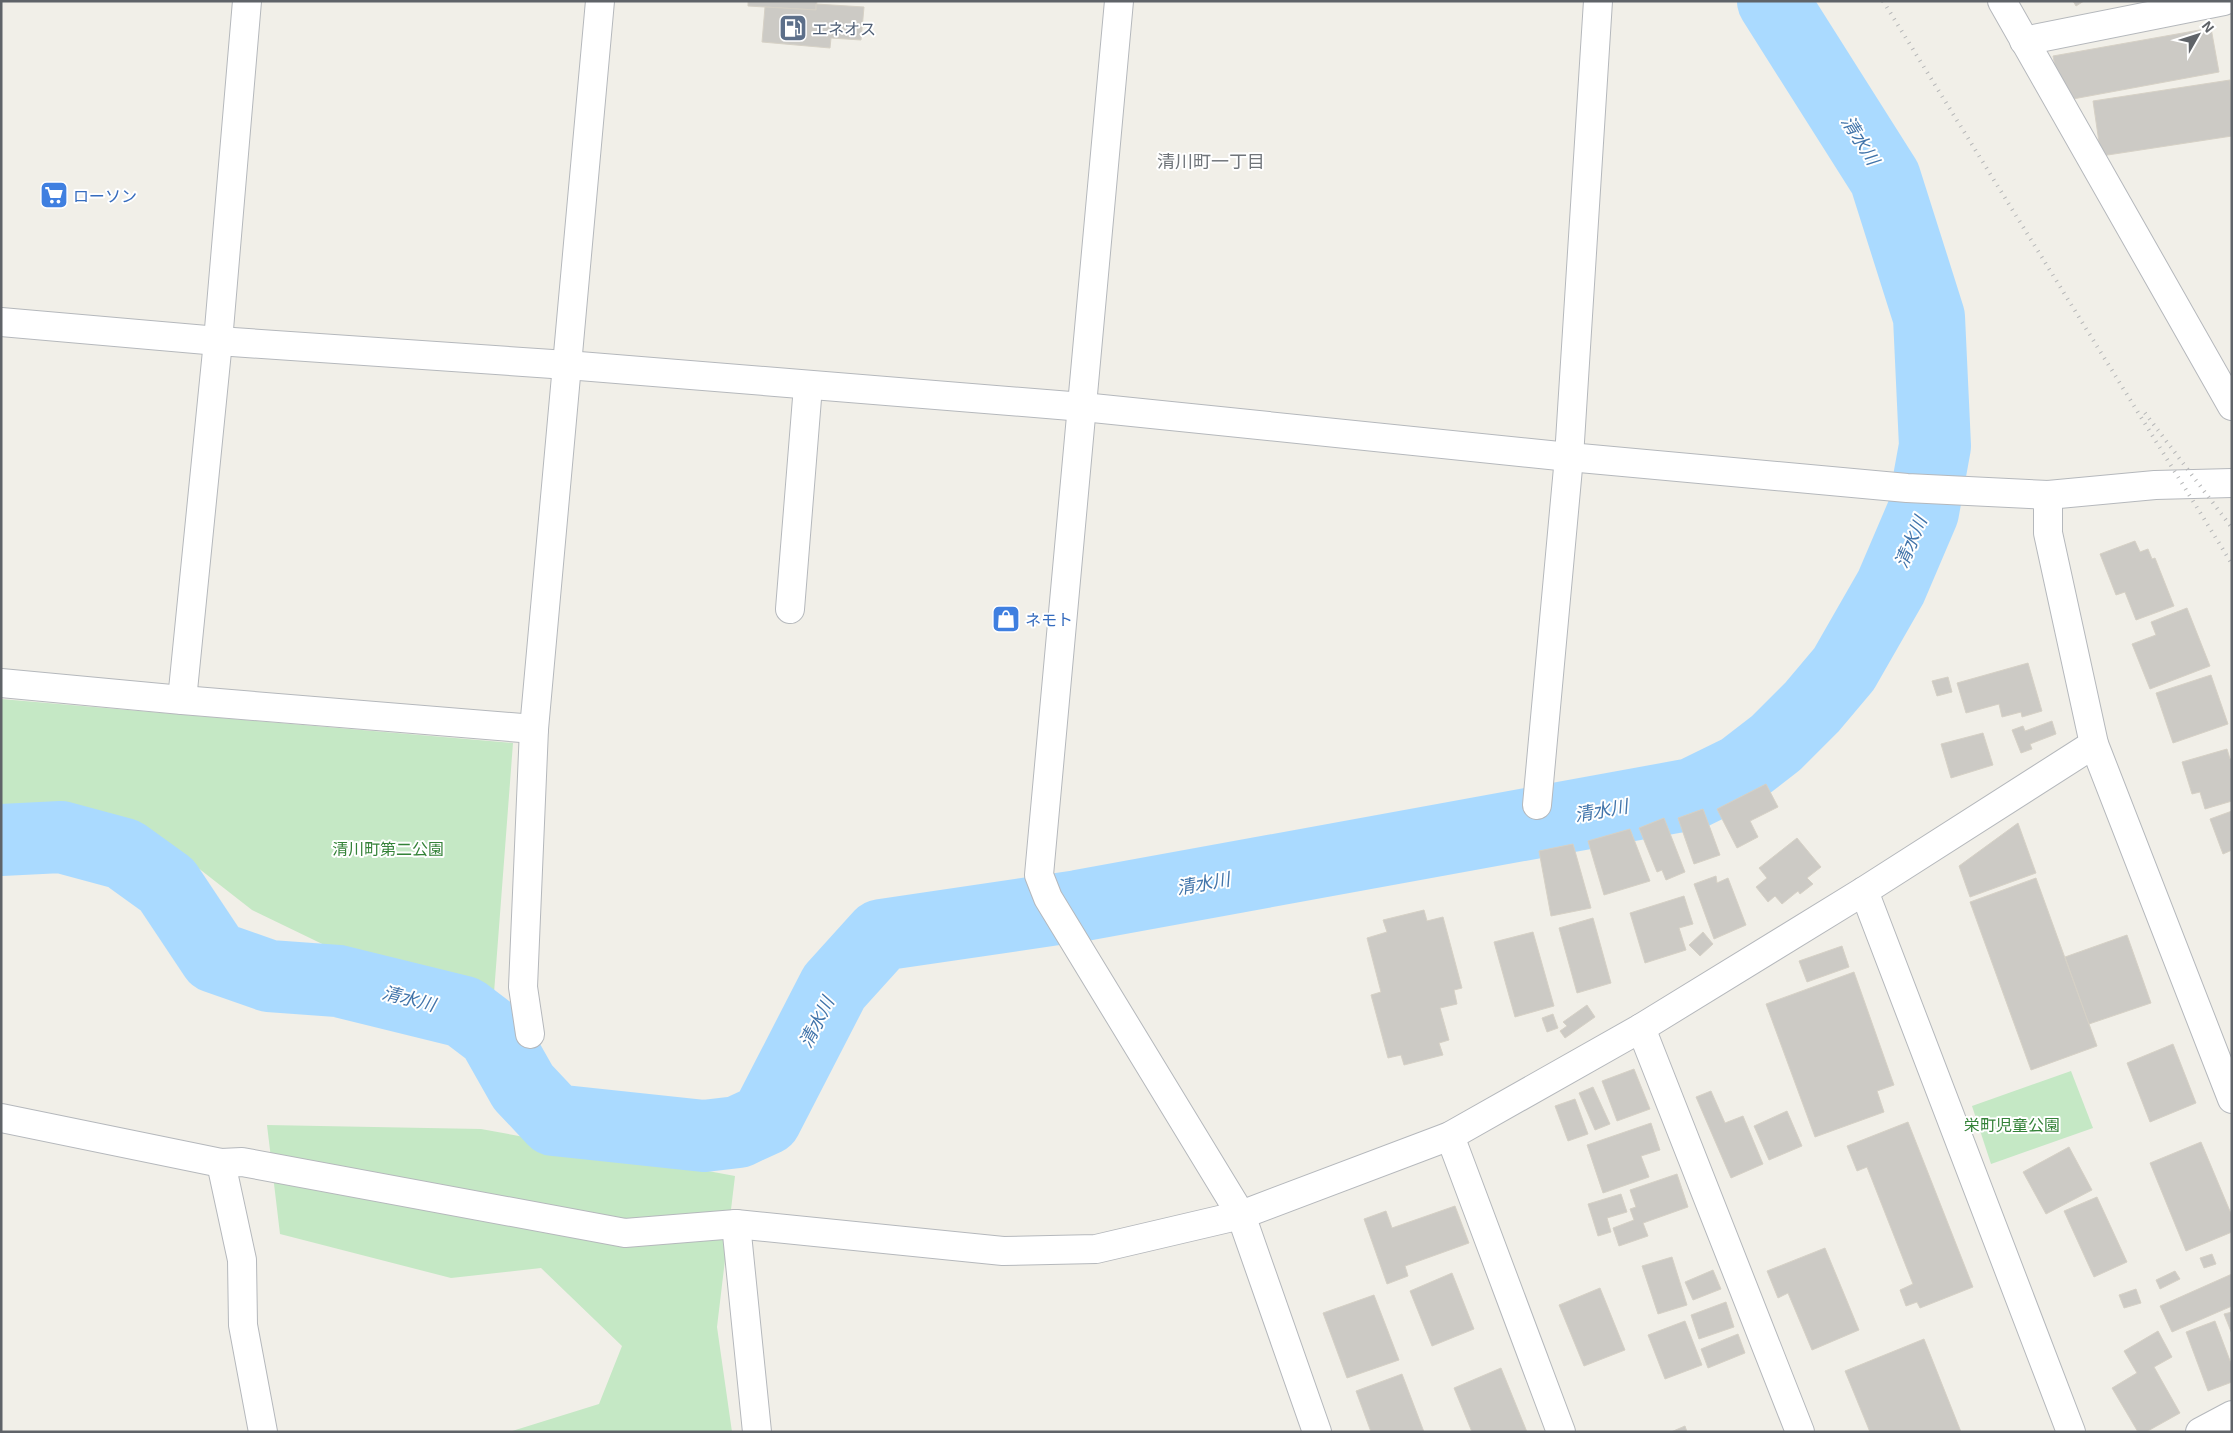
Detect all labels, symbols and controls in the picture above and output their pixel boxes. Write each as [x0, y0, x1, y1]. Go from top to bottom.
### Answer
north arrow [2173, 10, 2223, 60]
fuel station icon: エネオス [778, 13, 808, 43]
text: N [2199, 17, 2218, 36]
place label: エネオス [812, 19, 876, 38]
water label: 清水川 [1837, 111, 1886, 170]
district label: 清川町一丁目 [1157, 150, 1265, 172]
supermarket icon: ローソン [39, 180, 69, 210]
place label: ローソン [73, 186, 137, 205]
water label: 清水川 [1889, 511, 1931, 571]
shop icon: ネモト [991, 604, 1021, 634]
place label: ネモト [1025, 610, 1073, 629]
water label: 清水川 [1573, 794, 1631, 826]
park label: 清川町第二公園 [332, 839, 444, 858]
water label: 清水川 [1175, 867, 1233, 899]
water label: 清水川 [380, 981, 440, 1016]
water label: 清水川 [794, 991, 839, 1051]
park label: 栄町児童公園 [1964, 1115, 2060, 1134]

